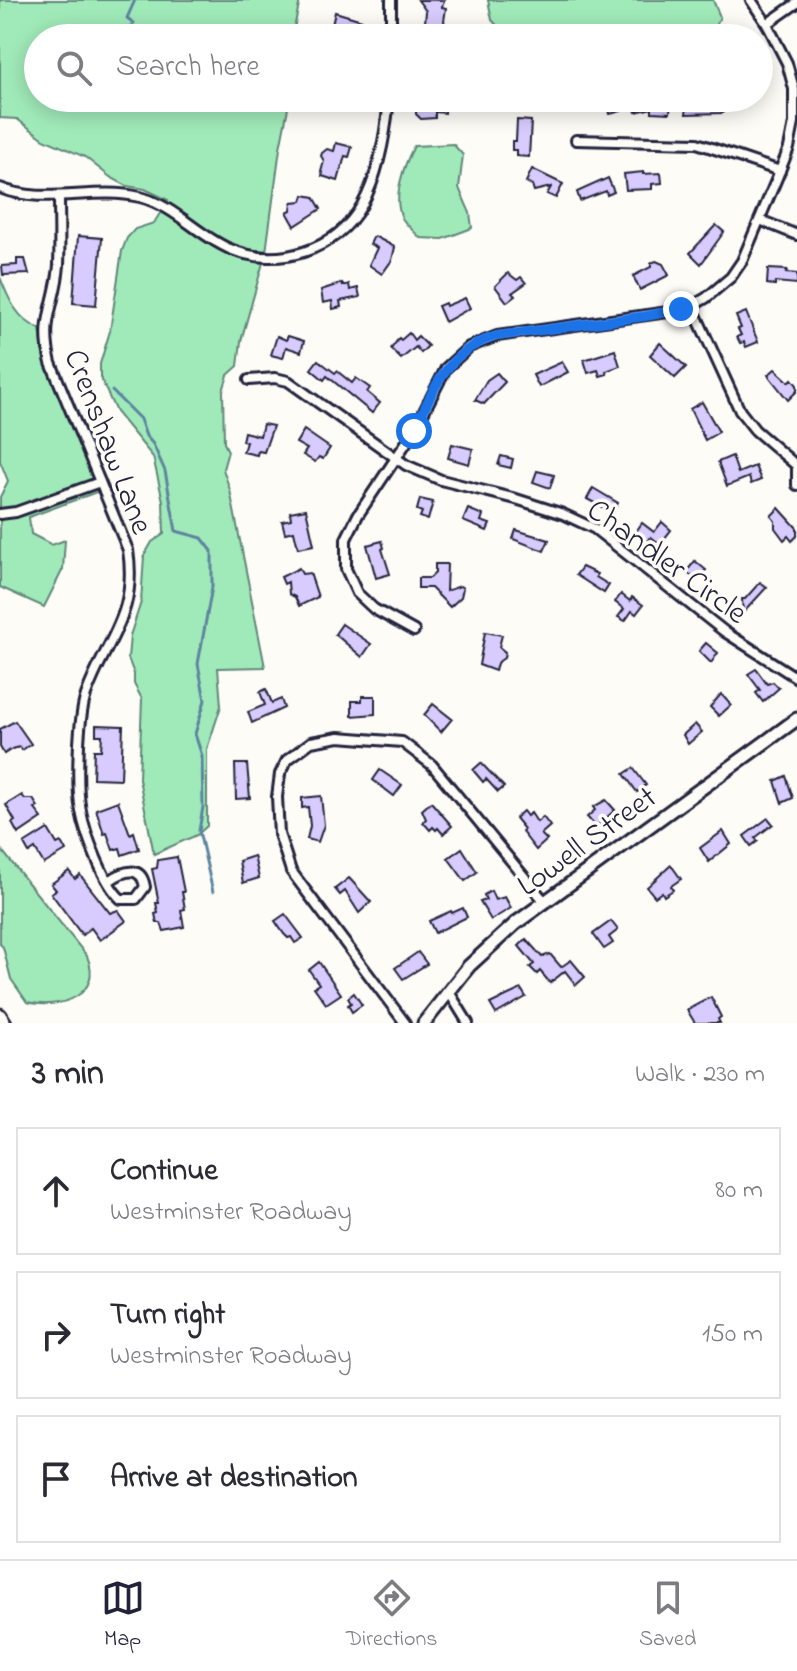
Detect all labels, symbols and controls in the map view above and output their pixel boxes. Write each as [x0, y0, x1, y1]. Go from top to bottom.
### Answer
search box [24, 24, 773, 112]
icon: search [52, 46, 96, 90]
text: Search here [116, 46, 260, 90]
route end [663, 291, 699, 327]
street label: Crenshaw Lane [50, 343, 164, 542]
route start [396, 413, 432, 449]
street label: Chandler Circle [576, 488, 757, 638]
street label: Lowell Street [508, 776, 668, 910]
text: 3 min [32, 1050, 104, 1100]
text: Walk · 230 m [635, 1056, 765, 1094]
text: Continue [110, 1150, 218, 1194]
icon: ahead [34, 1169, 78, 1213]
text: 80 m [715, 1172, 763, 1210]
text: Westminster Roadway [110, 1194, 352, 1232]
text: Turn right [110, 1294, 225, 1338]
icon: right [34, 1313, 78, 1357]
text: 150 m [702, 1316, 763, 1354]
text: Westminster Roadway [110, 1338, 352, 1376]
icon: arrive [34, 1457, 78, 1501]
text: Arrive at destination [110, 1457, 358, 1501]
tab: Map [101, 1576, 145, 1656]
tab: Directions [346, 1576, 438, 1656]
tab: Saved [639, 1576, 696, 1656]

